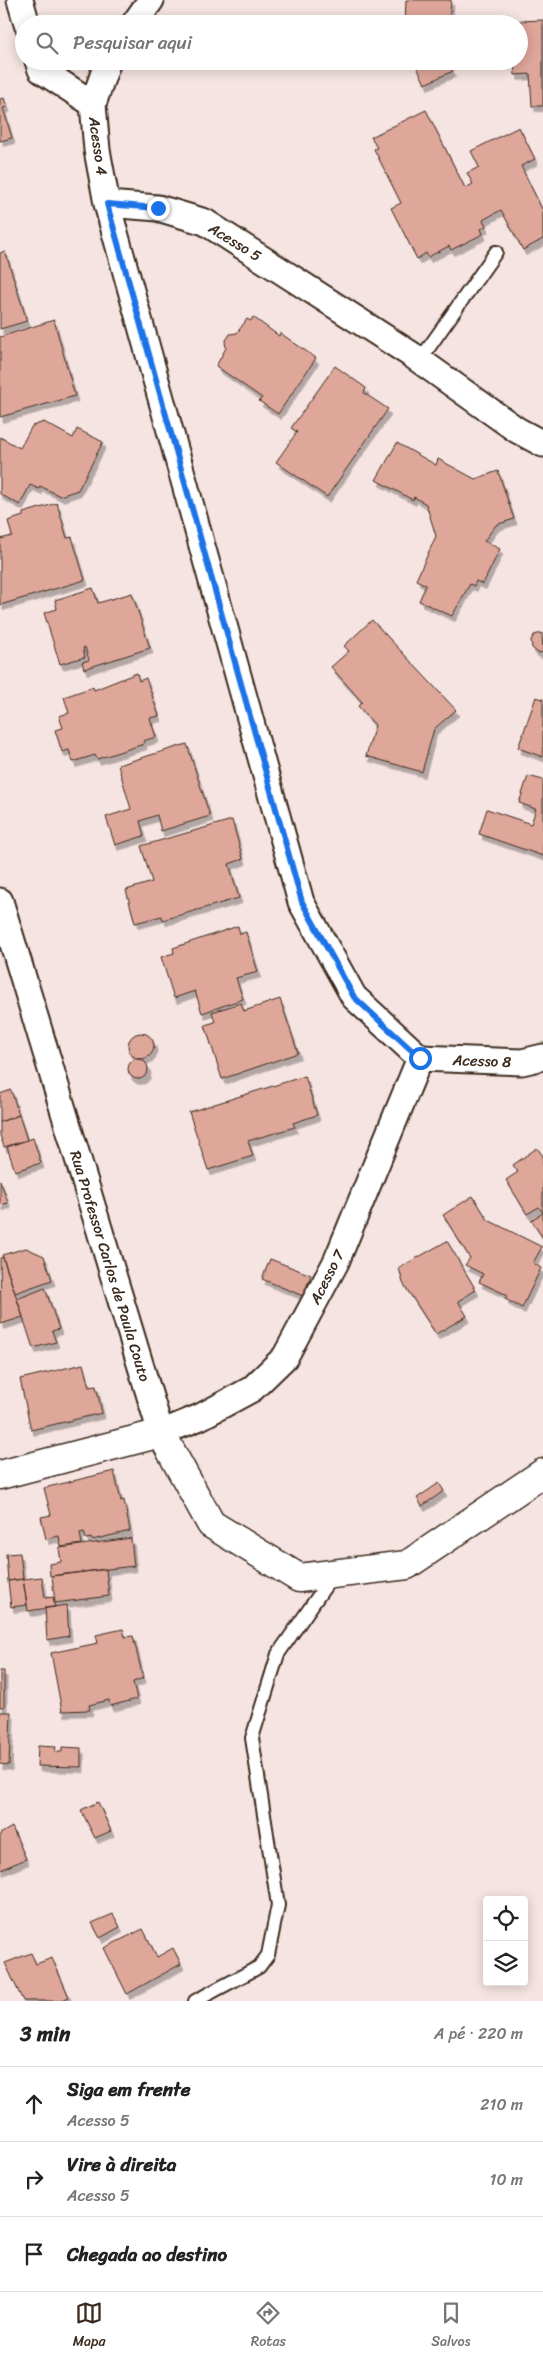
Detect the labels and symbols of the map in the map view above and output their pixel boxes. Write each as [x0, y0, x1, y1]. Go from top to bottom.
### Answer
street label: Acesso 4 [81, 114, 115, 177]
route end [147, 197, 170, 220]
street label: Acesso 5 [202, 215, 267, 269]
route start [409, 1047, 432, 1070]
street label: Acesso 8 [451, 1047, 512, 1075]
street label: Rua Professor Carlos de Paula Couto [62, 1147, 158, 1385]
street label: Acesso 7 [302, 1244, 352, 1310]

